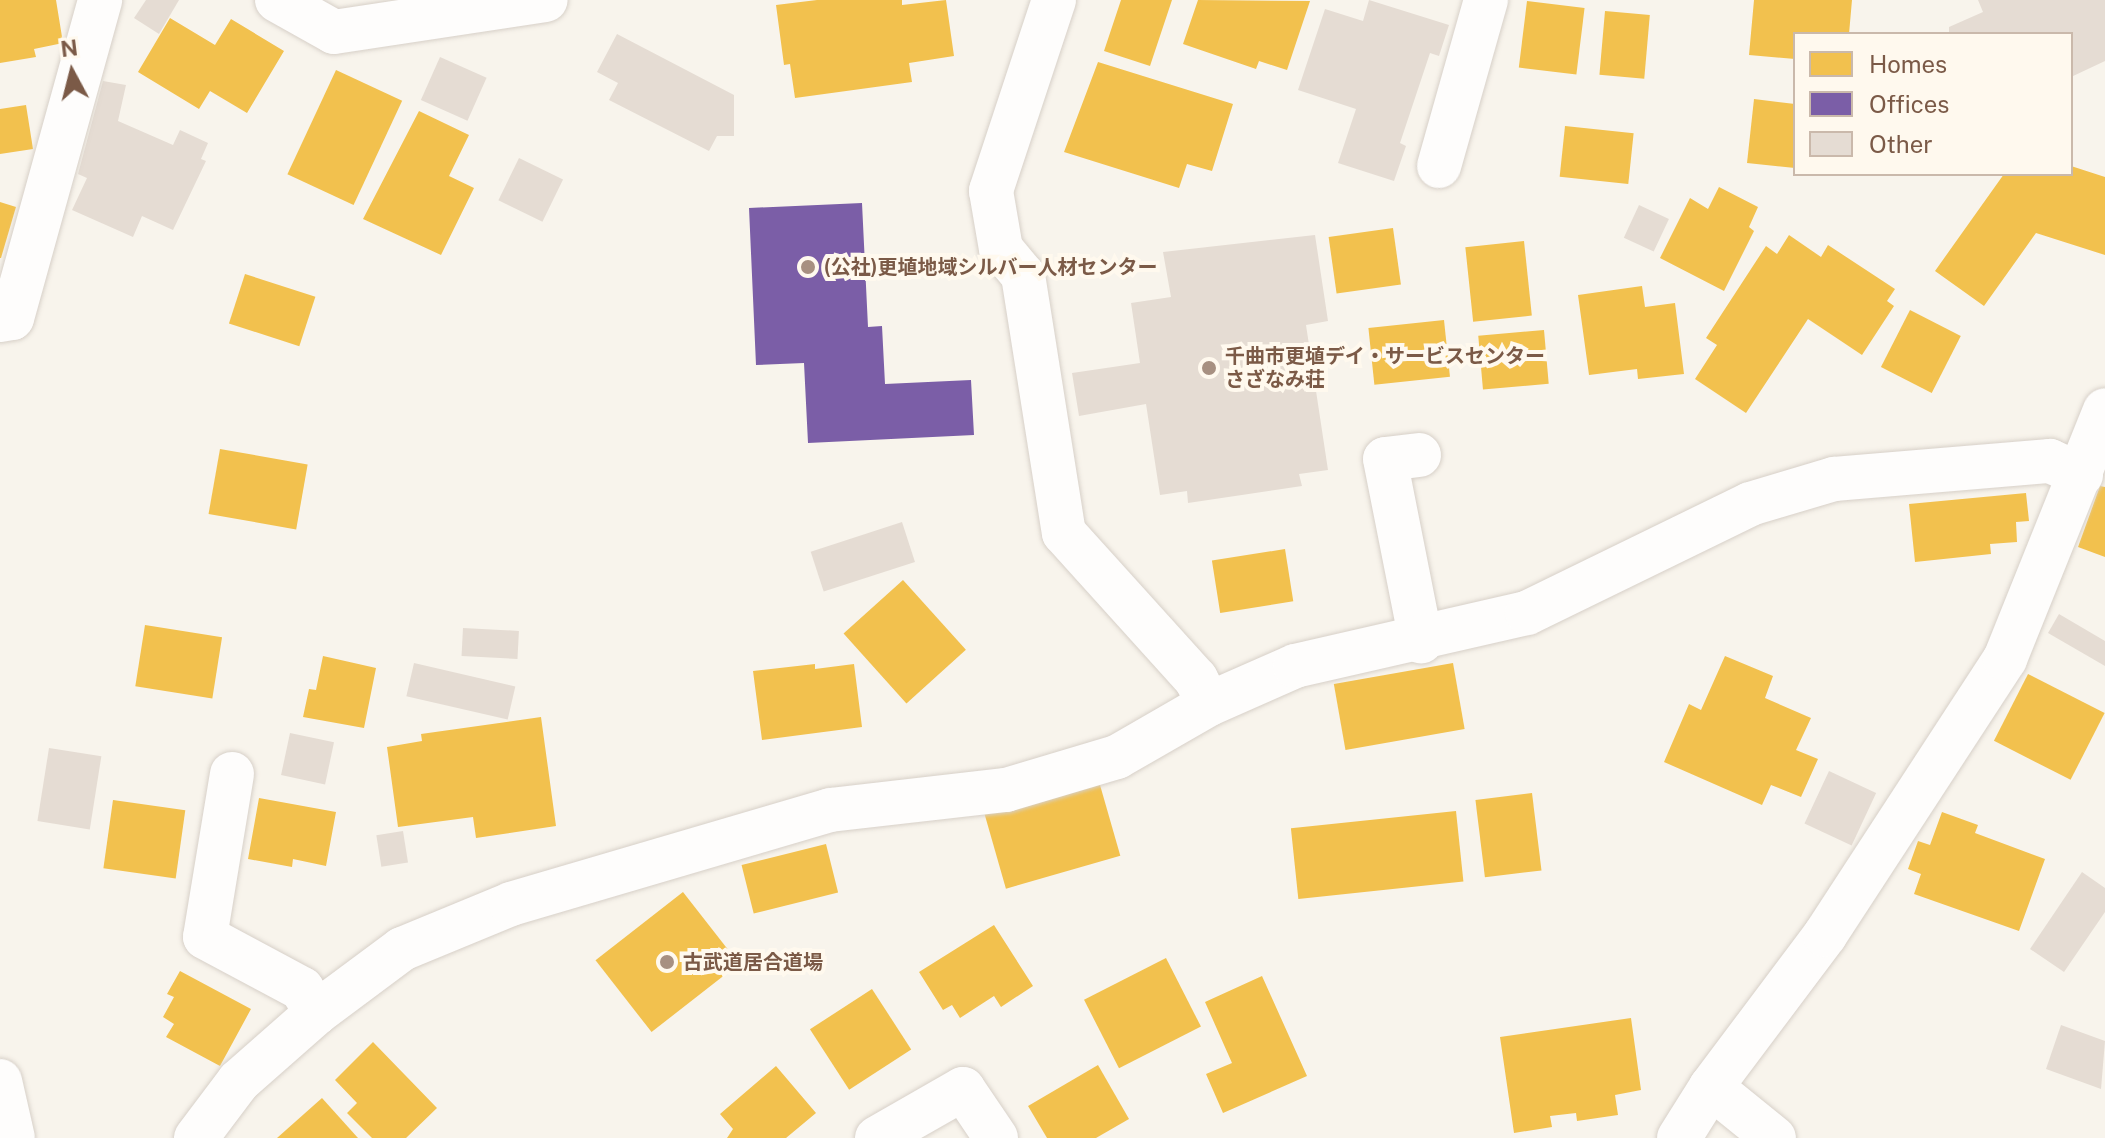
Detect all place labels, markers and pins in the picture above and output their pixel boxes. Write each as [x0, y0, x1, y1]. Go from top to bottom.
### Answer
place label: (公社)更埴地域シルバー人材センター [824, 255, 1157, 279]
marker: (公社)更埴地域シルバー人材センター [799, 258, 817, 276]
place label: 千曲市更埴デイ・サービスセンター さざなみ荘 [1225, 344, 1545, 391]
marker: 千曲市更埴デイ・サービスセンター さざなみ荘 [1200, 359, 1218, 377]
place label: 古武道居合道場 [683, 950, 823, 974]
marker: 古武道居合道場 [658, 953, 676, 971]

